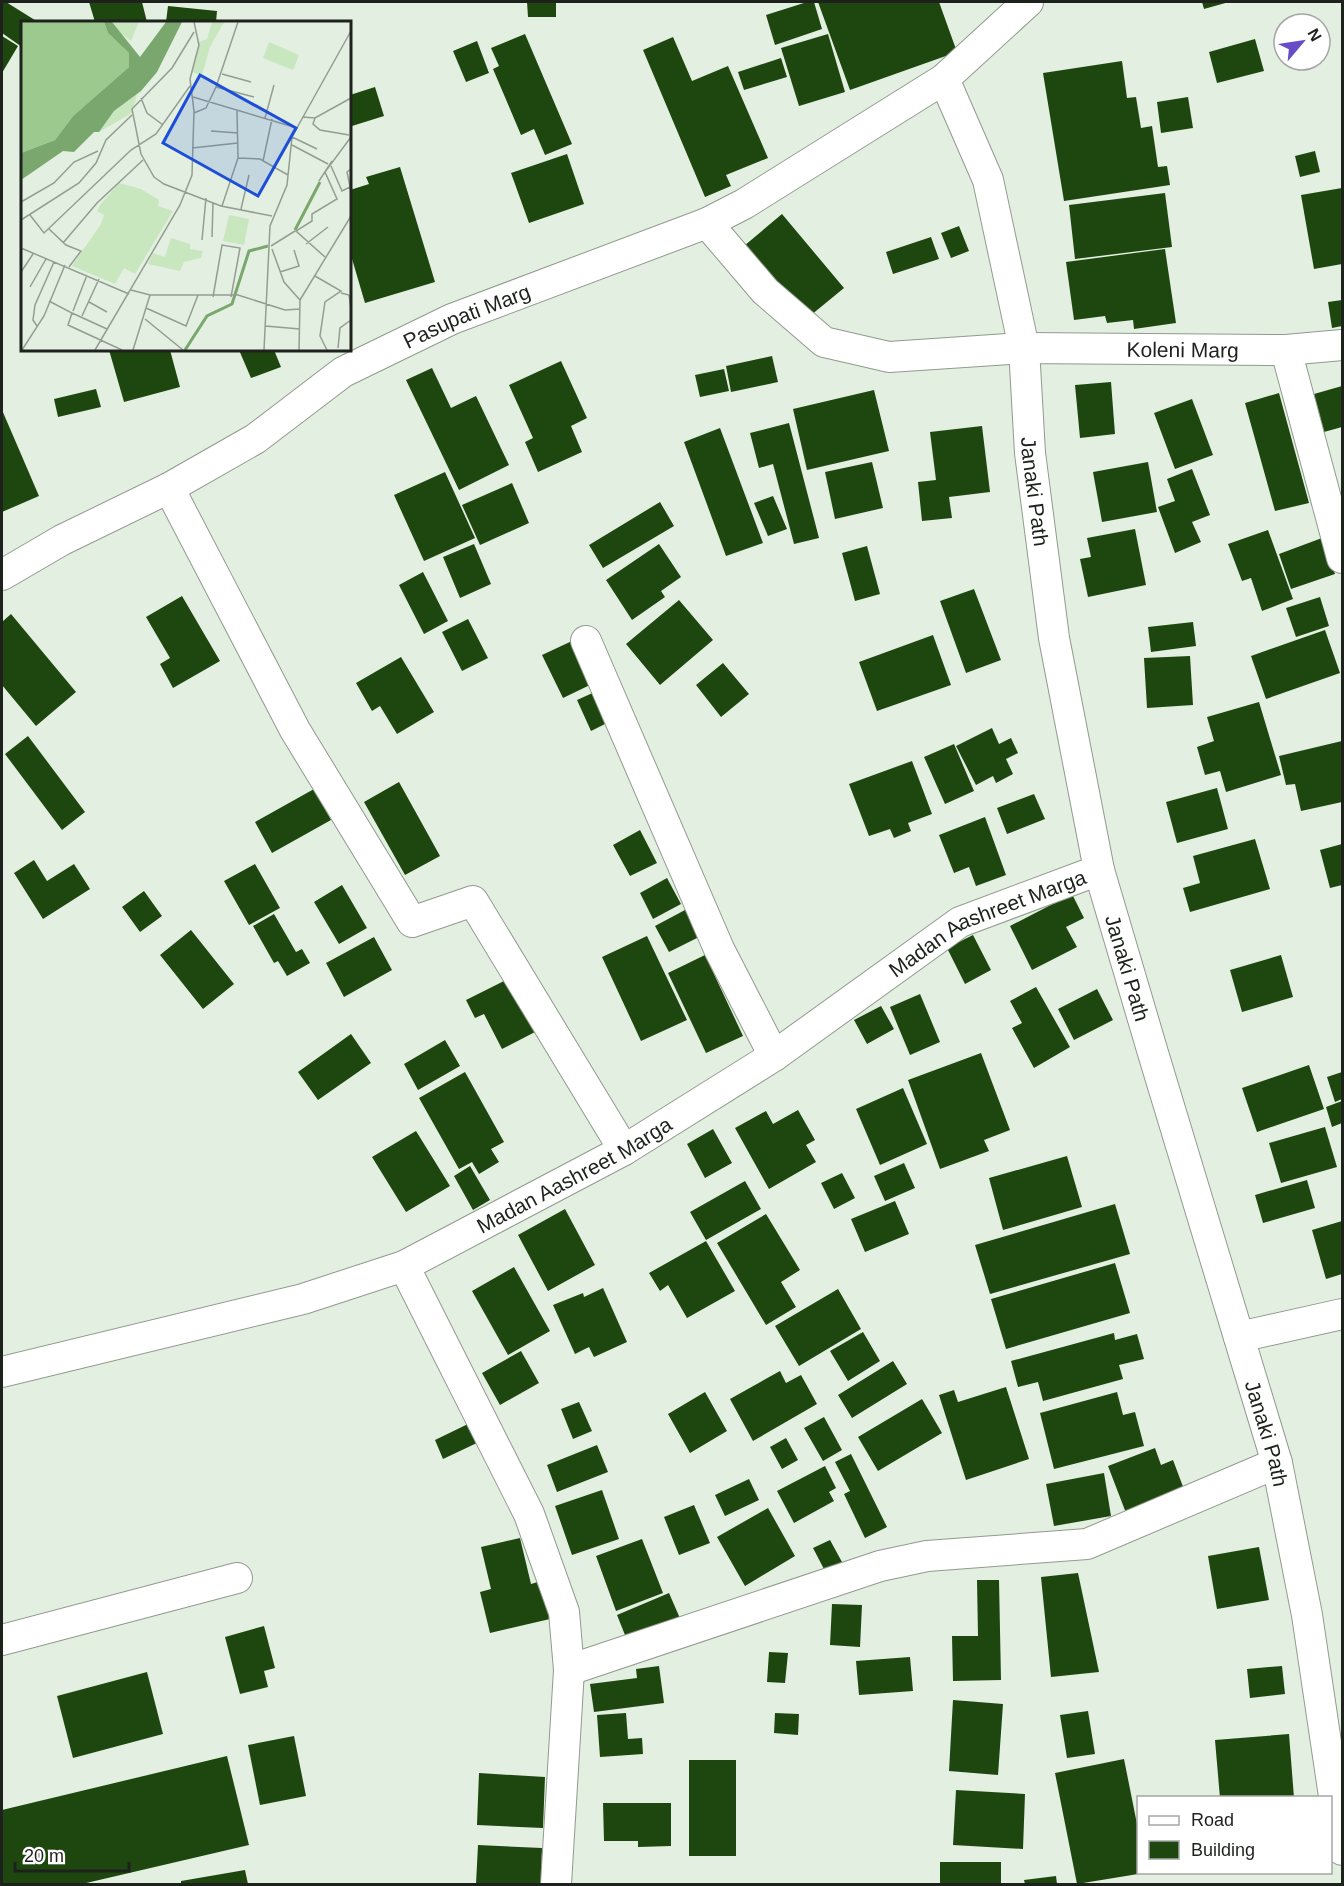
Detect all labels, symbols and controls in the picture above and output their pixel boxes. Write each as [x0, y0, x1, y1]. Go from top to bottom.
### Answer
north arrow [1272, 12, 1332, 72]
inset map [21, 21, 351, 351]
text: N [1304, 26, 1325, 44]
street label: Pasupati Marg [399, 279, 533, 353]
street label: Koleni Marg [1126, 337, 1239, 361]
street label: Janaki Path [1018, 436, 1053, 547]
street label: Madan Aashreet Marga [884, 864, 1089, 981]
street label: Janaki Path [1101, 912, 1154, 1024]
street label: Madan Aashreet Marga [473, 1112, 676, 1237]
street label: Janaki Path [1241, 1377, 1293, 1489]
legend [1137, 1796, 1332, 1874]
text: Road [1191, 1810, 1234, 1830]
scale bar [15, 1835, 129, 1873]
text: Building [1191, 1840, 1255, 1860]
text: 20 m [24, 1846, 64, 1866]

